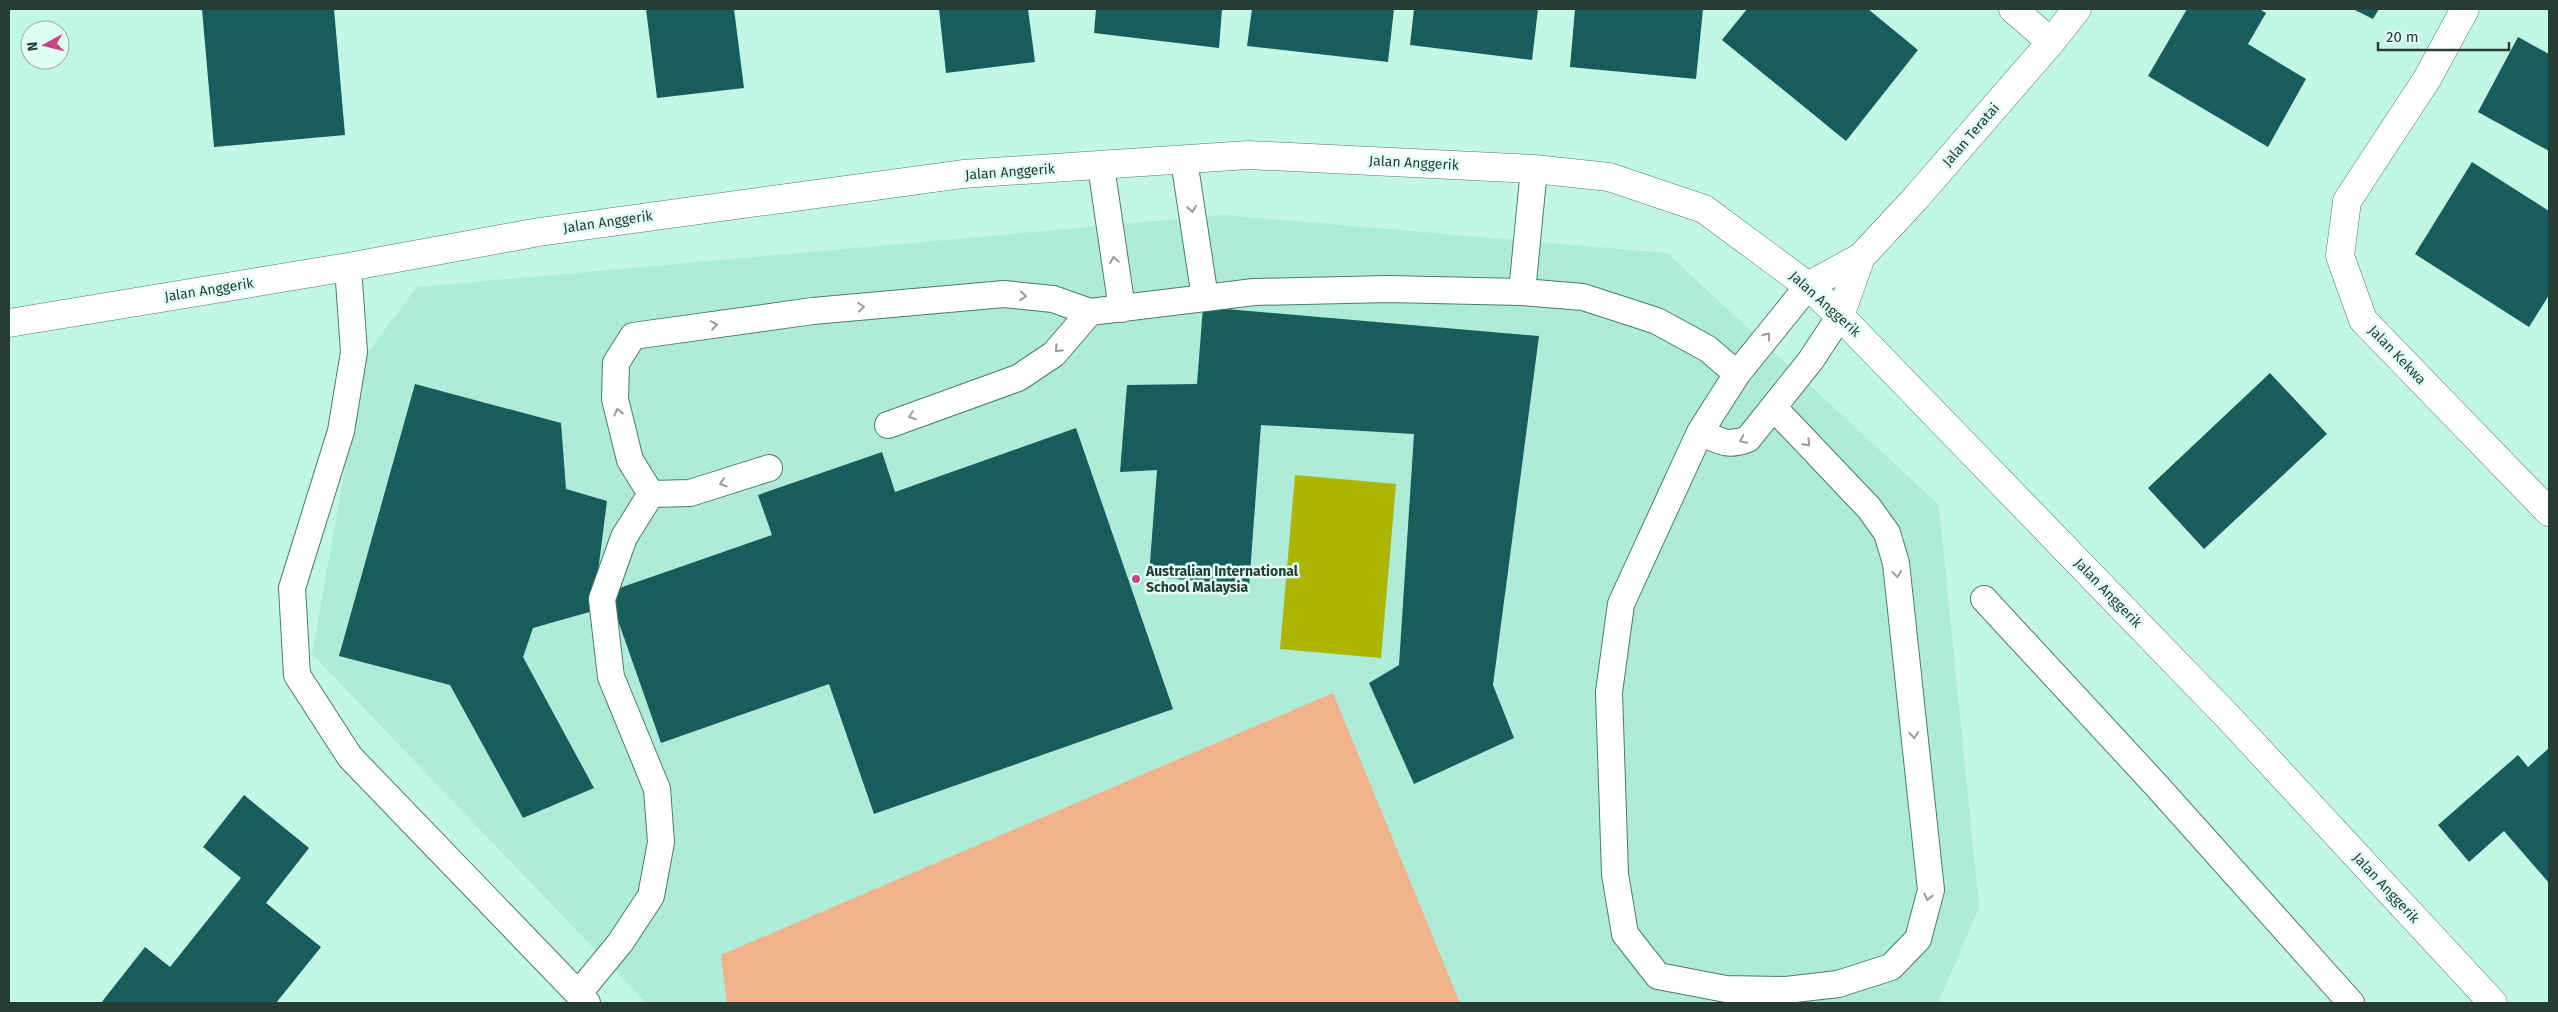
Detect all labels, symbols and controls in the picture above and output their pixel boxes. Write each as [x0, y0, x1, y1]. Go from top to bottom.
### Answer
north arrow [20, 20, 70, 70]
scale bar [2378, 20, 2509, 52]
text: 20 m [2386, 28, 2419, 46]
text: N [24, 41, 42, 52]
street label: Jalan Teratai [1939, 100, 2003, 170]
street label: Jalan Anggerik [1369, 152, 1460, 174]
street label: Jalan Anggerik [965, 160, 1056, 184]
one-way arrow [1186, 204, 1196, 213]
street label: Jalan Anggerik [562, 207, 655, 237]
one-way arrow [1109, 256, 1120, 264]
street label: Jalan Anggerik [1786, 268, 1865, 341]
street label: Jalan Anggerik [163, 274, 256, 305]
one-way arrow [1019, 290, 1027, 301]
one-way arrow [857, 302, 865, 313]
one-way arrow [709, 320, 718, 330]
street label: Jalan Kekwa [2365, 322, 2429, 388]
one-way arrow [1762, 333, 1770, 342]
one-way arrow [1055, 343, 1064, 352]
one-way arrow [613, 408, 624, 417]
one-way arrow [908, 410, 917, 421]
one-way arrow [1739, 434, 1748, 444]
one-way arrow [1801, 437, 1810, 446]
one-way arrow [719, 477, 727, 487]
street label: Jalan Anggerik [2071, 555, 2146, 632]
place label: Australian International School Malaysia [1145, 563, 1299, 596]
one-way arrow [1891, 570, 1902, 578]
marker: Australian International School Malaysia [1130, 573, 1142, 585]
one-way arrow [1908, 732, 1919, 740]
street label: Jalan Anggerik [2349, 849, 2423, 927]
one-way arrow [1924, 892, 1934, 901]

